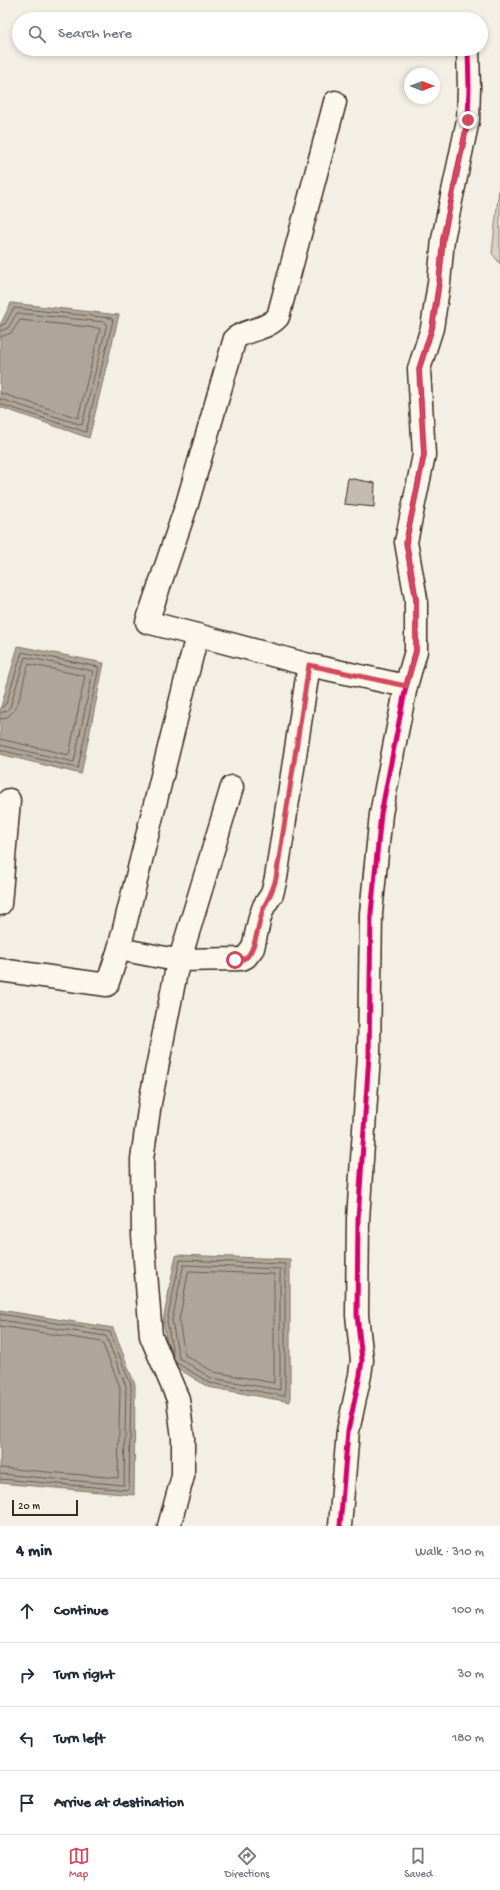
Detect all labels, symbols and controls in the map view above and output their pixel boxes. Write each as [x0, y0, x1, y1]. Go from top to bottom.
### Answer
search box [12, 12, 488, 56]
icon: search [26, 23, 48, 45]
text: Search here [58, 25, 132, 43]
north arrow [404, 68, 440, 104]
route end [459, 111, 477, 129]
route start [226, 951, 244, 969]
scale bar [12, 1498, 78, 1517]
text: 20 m [18, 1501, 40, 1513]
text: 4 min [16, 1542, 52, 1562]
text: Walk · 310 m [415, 1545, 484, 1560]
icon: ahead [16, 1600, 38, 1622]
text: Continue [54, 1602, 108, 1620]
text: 100 m [452, 1603, 484, 1618]
icon: right [16, 1664, 38, 1686]
text: Turn right [54, 1666, 114, 1684]
text: 30 m [458, 1667, 484, 1682]
icon: left [16, 1728, 38, 1750]
text: Turn left [54, 1730, 105, 1748]
text: 180 m [452, 1731, 484, 1746]
icon: arrive [16, 1792, 38, 1814]
text: Arrive at destination [54, 1794, 184, 1812]
tab: Map [68, 1845, 90, 1881]
tab: Directions [225, 1845, 269, 1881]
tab: Saved [404, 1845, 432, 1881]

